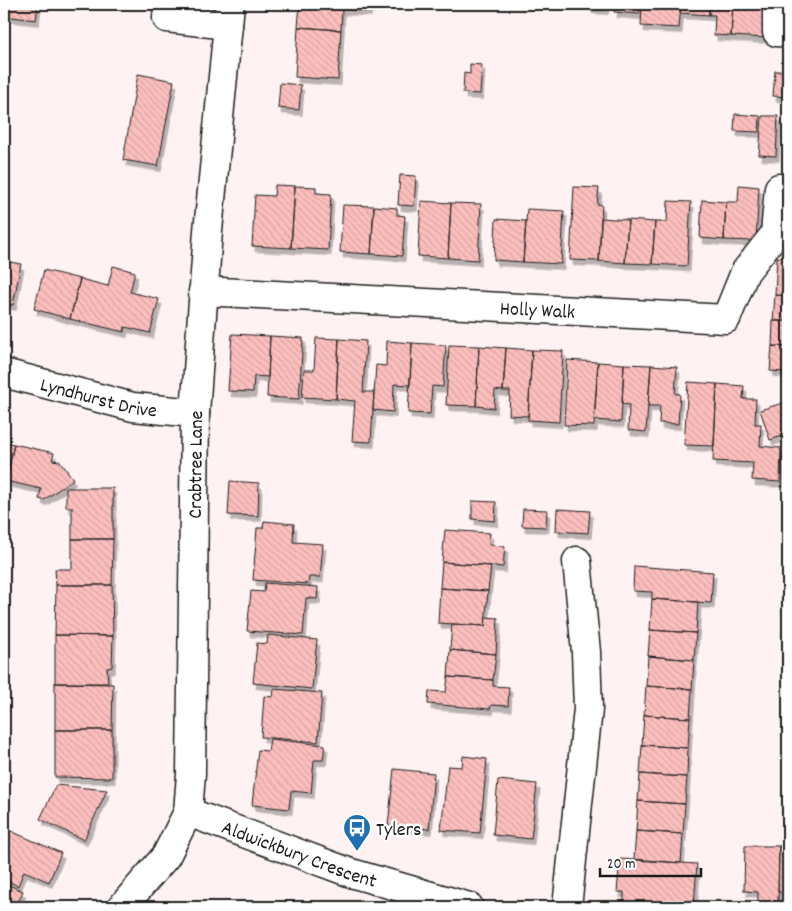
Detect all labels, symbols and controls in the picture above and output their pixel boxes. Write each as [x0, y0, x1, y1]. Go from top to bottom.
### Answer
street label: Holly Walk [499, 296, 576, 328]
street label: Lyndhurst Drive [37, 372, 158, 426]
street label: Crabtree Lane [183, 410, 212, 519]
bus stop icon: Tylers [342, 813, 372, 852]
street label: Aldwickbury Crescent [217, 815, 380, 897]
place label: Tylers [376, 817, 422, 845]
scale bar [600, 846, 701, 878]
text: 20 m [607, 854, 635, 876]

